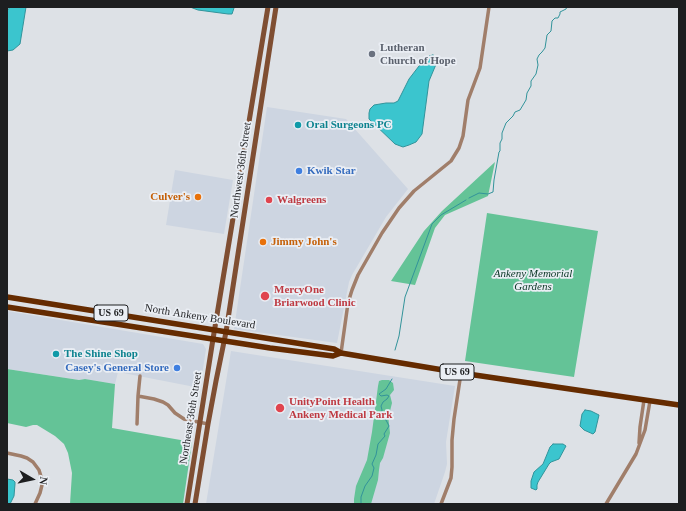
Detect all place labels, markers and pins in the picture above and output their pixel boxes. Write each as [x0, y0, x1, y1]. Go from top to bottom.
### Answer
place label: Lutheran Church of Hope [380, 41, 456, 67]
marker: Lutheran Church of Hope [367, 49, 377, 59]
place label: Oral Surgeons PC [306, 118, 392, 132]
marker: Oral Surgeons PC [293, 120, 303, 130]
place label: Kwik Star [307, 164, 356, 178]
marker: Kwik Star [294, 166, 304, 176]
place label: Culver's [150, 190, 190, 204]
marker: Culver's [193, 192, 203, 202]
place label: Walgreens [277, 193, 326, 207]
marker: Walgreens [264, 195, 274, 205]
place label: Jimmy John's [271, 235, 337, 249]
marker: Jimmy John's [258, 237, 268, 247]
place label: MercyOne Briarwood Clinic [274, 283, 356, 309]
marker: MercyOne Briarwood Clinic [259, 290, 271, 302]
place label: The Shine Shop [64, 347, 138, 361]
marker: The Shine Shop [51, 349, 61, 359]
place label: Casey's General Store [65, 361, 169, 375]
marker: Casey's General Store [172, 363, 182, 373]
place label: UnityPoint Health Ankeny Medical Park [289, 395, 392, 421]
marker: UnityPoint Health Ankeny Medical Park [274, 402, 286, 414]

